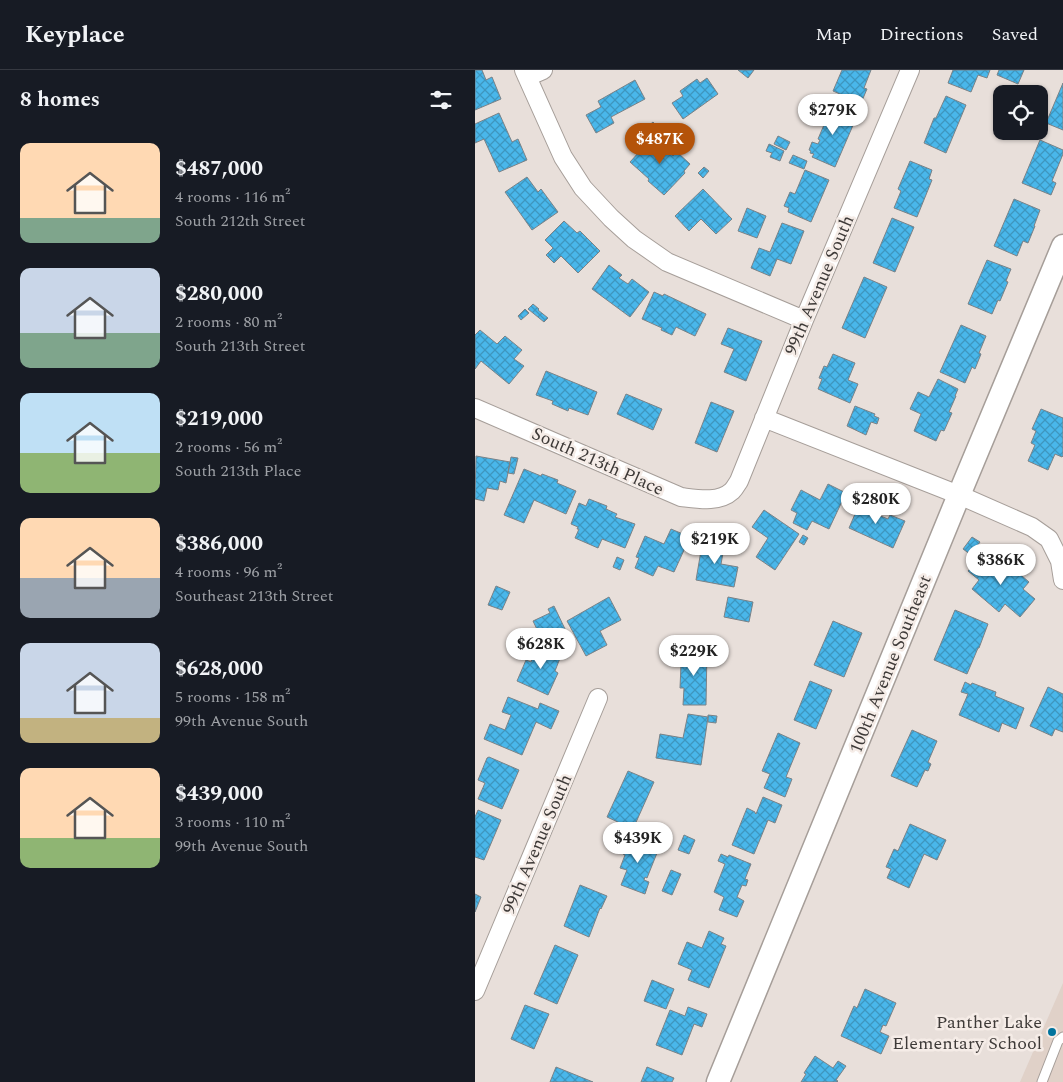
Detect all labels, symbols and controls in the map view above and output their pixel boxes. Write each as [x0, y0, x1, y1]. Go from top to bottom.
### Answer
text: Keyplace [25, 17, 125, 53]
text: Map [816, 21, 852, 48]
text: Directions [880, 21, 964, 48]
text: Saved [992, 21, 1038, 48]
text: 8 homes [20, 84, 100, 116]
map controls [993, 85, 1048, 140]
button: locate [993, 85, 1048, 140]
icon: filters [427, 86, 455, 114]
pin: $279K [798, 93, 868, 136]
text: $279K [809, 98, 857, 122]
pin: $487K [625, 122, 695, 165]
text: $487K [636, 127, 684, 151]
text: $487,000 [175, 153, 263, 185]
icon: home [60, 163, 120, 223]
text: 4 rooms · 116 m² [175, 185, 290, 209]
text: South 212th Street [175, 209, 305, 233]
street label: 99th Avenue South [778, 211, 861, 359]
text: $280,000 [175, 278, 263, 310]
icon: home [60, 288, 120, 348]
text: 2 rooms · 80 m² [175, 310, 282, 334]
text: South 213th Street [175, 334, 305, 358]
text: $219,000 [175, 403, 263, 435]
icon: home [60, 413, 120, 473]
street label: South 213th Place [527, 420, 668, 503]
text: 2 rooms · 56 m² [175, 435, 282, 459]
text: South 213th Place [175, 459, 302, 483]
pin: $280K [841, 482, 911, 525]
text: $280K [852, 487, 900, 511]
pin: $219K [680, 522, 750, 565]
text: $219K [691, 527, 739, 551]
text: $386,000 [175, 528, 263, 560]
icon: home [60, 538, 120, 598]
pin: $386K [966, 544, 1036, 586]
text: $386K [977, 548, 1025, 572]
text: 4 rooms · 96 m² [175, 560, 282, 584]
street label: 100th Avenue Southeast [842, 571, 939, 758]
text: Southeast 213th Street [175, 584, 333, 608]
pin: $628K [506, 628, 576, 670]
text: $628K [517, 632, 565, 656]
pin: $229K [659, 634, 729, 677]
text: $229K [670, 639, 718, 663]
text: $628,000 [175, 653, 263, 685]
icon: home [60, 663, 120, 723]
text: 5 rooms · 158 m² [175, 685, 290, 709]
text: 99th Avenue South [175, 709, 308, 733]
street label: 99th Avenue South [496, 770, 579, 918]
text: $439,000 [175, 778, 263, 810]
icon: home [60, 788, 120, 848]
text: 3 rooms · 110 m² [175, 810, 290, 834]
pin: $439K [603, 822, 673, 864]
text: $439K [614, 826, 662, 850]
text: 99th Avenue South [175, 834, 308, 858]
place label: Panther Lake Elementary School [892, 1009, 1042, 1057]
marker: Panther Lake Elementary School [1046, 1026, 1058, 1038]

